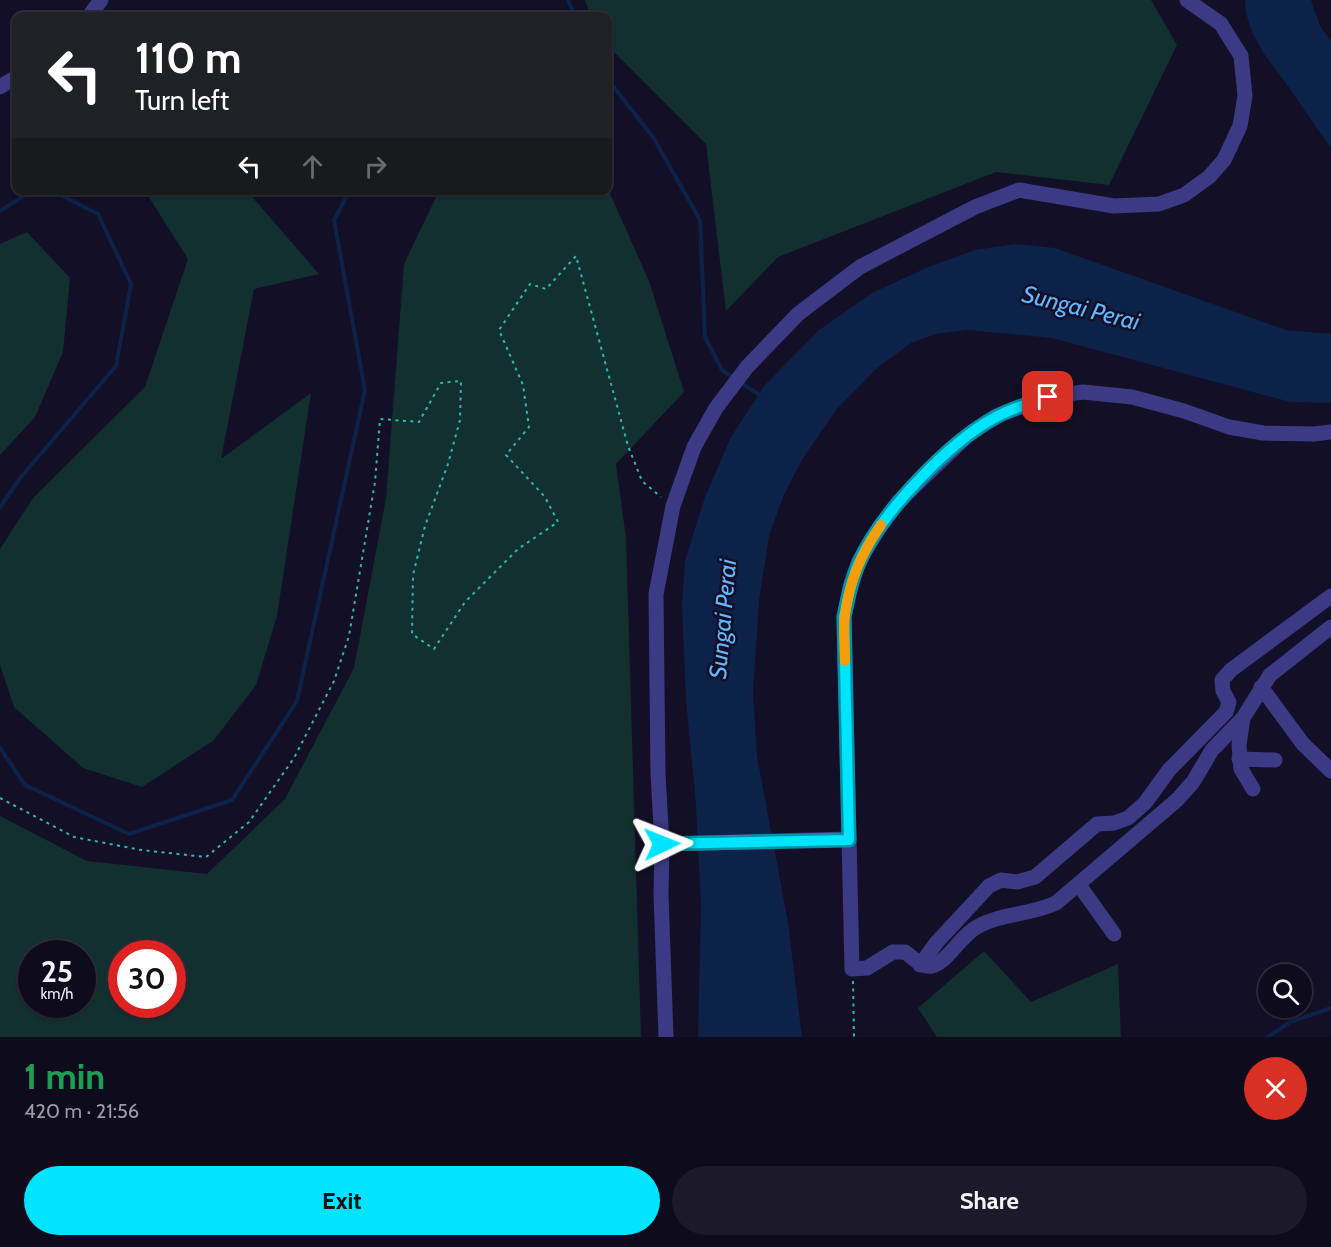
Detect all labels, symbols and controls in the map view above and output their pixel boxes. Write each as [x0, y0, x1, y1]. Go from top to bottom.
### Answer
text: 110 m [135, 32, 242, 84]
icon: left [36, 36, 114, 114]
text: Turn left [135, 84, 229, 117]
icon: left [233, 150, 266, 183]
icon: ahead [296, 150, 329, 183]
icon: right [359, 150, 392, 183]
water label: Sungai Perai [1019, 279, 1144, 336]
pin [1022, 371, 1073, 422]
icon: arrive [1031, 380, 1064, 413]
water label: Sungai Perai [703, 557, 742, 680]
position arrow [630, 812, 694, 876]
speed limit sign: 30 [108, 940, 186, 1018]
text: 25 [41, 953, 73, 990]
map controls [1258, 964, 1312, 1018]
button: search [1258, 964, 1312, 1018]
text: km/h [41, 985, 73, 1003]
text: 1 min [24, 1054, 105, 1098]
button: close [1244, 1057, 1307, 1120]
text: 420 m · 21:56 [24, 1099, 139, 1123]
button: Exit [24, 1166, 660, 1235]
button: Share [672, 1166, 1307, 1235]

